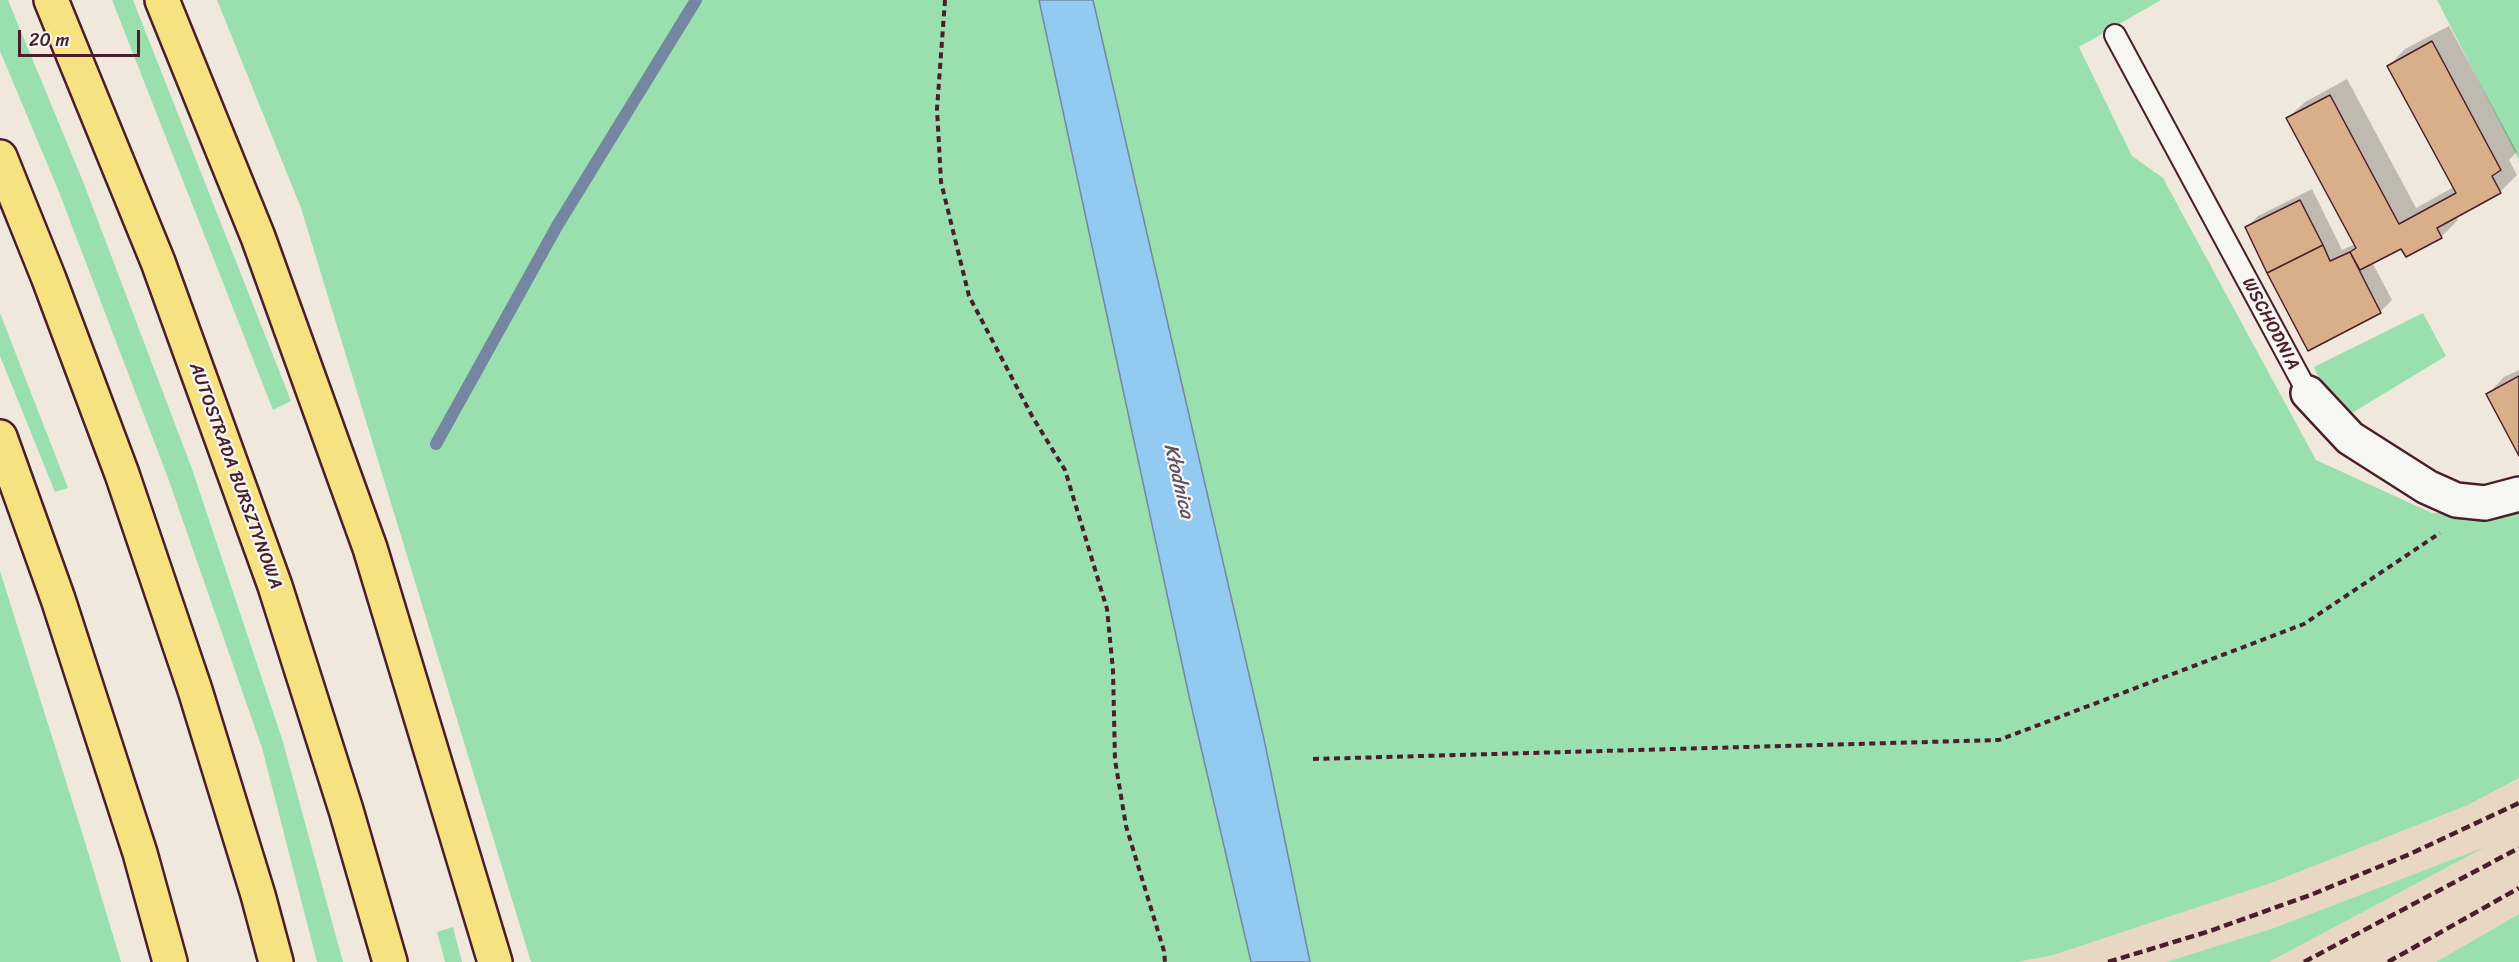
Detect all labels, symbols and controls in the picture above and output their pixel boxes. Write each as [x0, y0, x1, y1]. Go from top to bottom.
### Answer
scale bar [21, 18, 142, 56]
text: 20 m [29, 24, 69, 56]
street label: WSCHODNIA [2237, 274, 2303, 374]
street label: AUTOSTRADA BURSZTYNOWA [184, 360, 286, 592]
water label: Kłodnica [1158, 441, 1198, 521]

